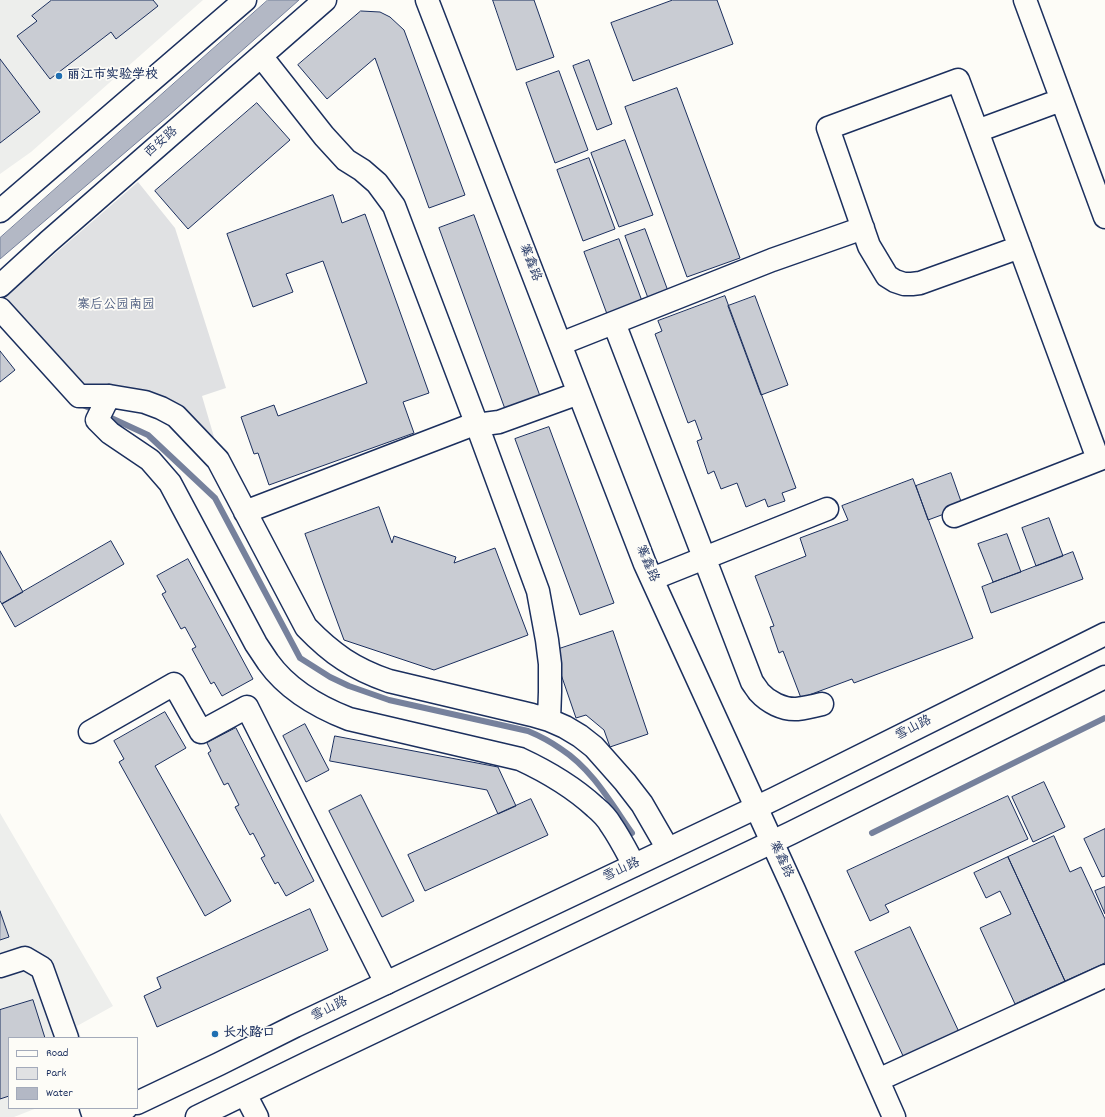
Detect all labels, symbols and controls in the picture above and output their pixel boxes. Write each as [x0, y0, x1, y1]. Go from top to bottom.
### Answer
place label: 丽江市实验学校 [67, 68, 158, 84]
marker: 丽江市实验学校 [54, 71, 64, 81]
street label: 西安路 [142, 124, 182, 162]
street label: 寨鑫路 [515, 242, 543, 284]
park label: 寨后公园南园 [77, 298, 155, 314]
street label: 寨鑫路 [631, 543, 661, 585]
street label: 雪山路 [893, 713, 935, 745]
street label: 寨鑫路 [765, 839, 795, 881]
street label: 雪山路 [601, 856, 643, 886]
street label: 雪山路 [309, 994, 351, 1026]
place label: 长水路口 [223, 1026, 275, 1042]
marker: 长水路口 [210, 1029, 220, 1039]
legend [8, 1037, 138, 1109]
text: Road [46, 1045, 68, 1062]
text: Park [46, 1065, 66, 1082]
text: Water [46, 1085, 73, 1102]

